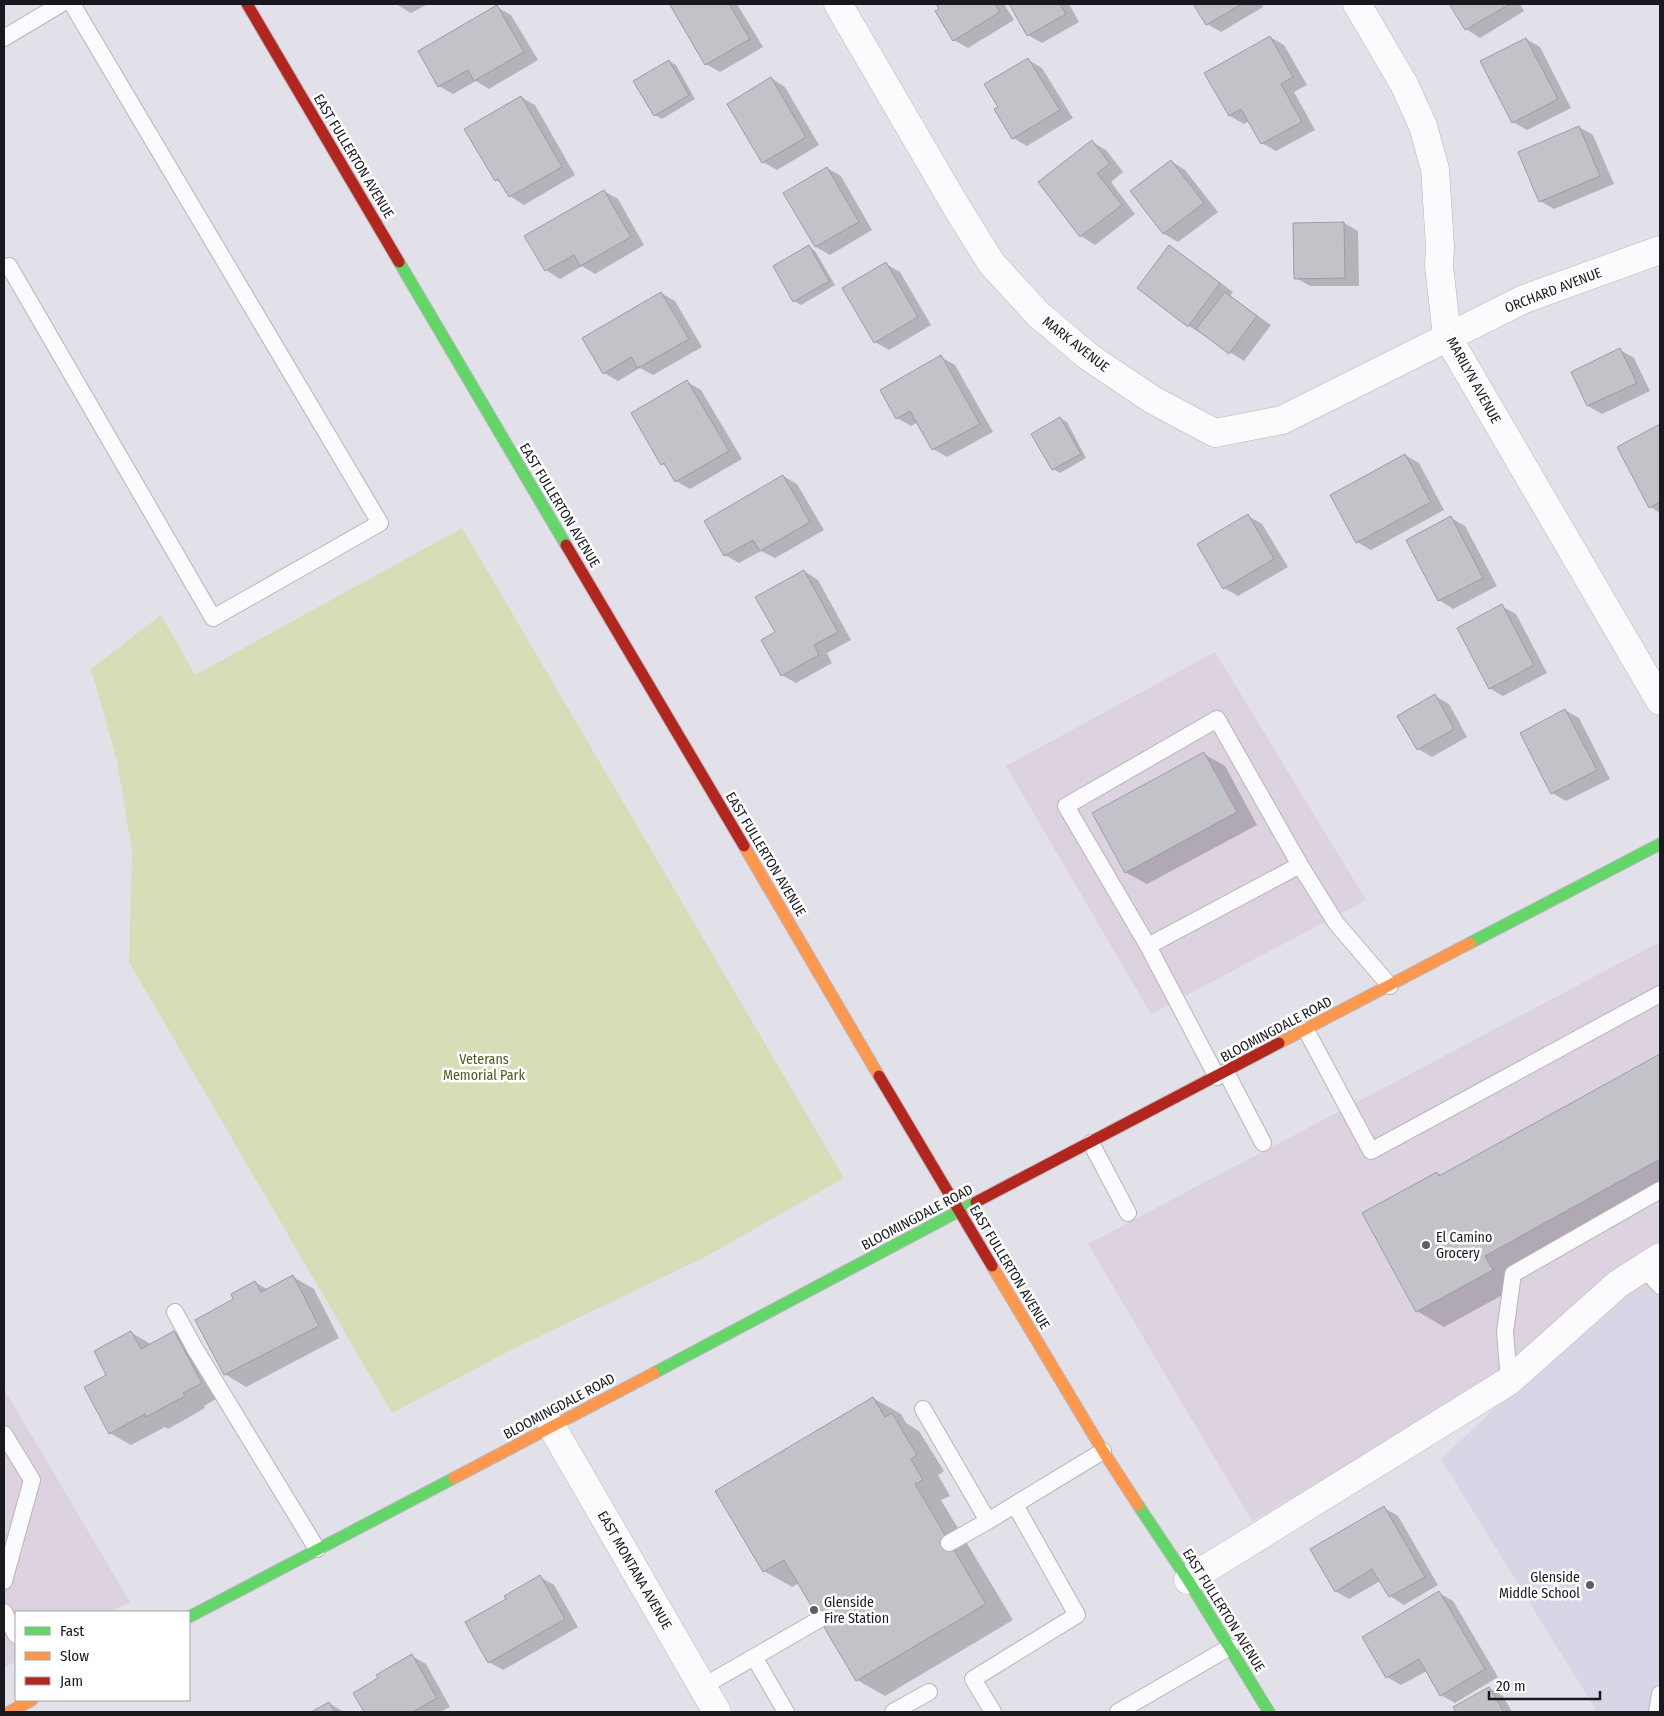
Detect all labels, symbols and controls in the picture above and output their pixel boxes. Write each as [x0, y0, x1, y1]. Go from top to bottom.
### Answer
street label: EAST FULLERTON AVENUE [310, 91, 398, 222]
street label: ORCHARD AVENUE [1502, 264, 1604, 317]
street label: MARK AVENUE [1039, 313, 1113, 376]
street label: MARILYN AVENUE [1443, 334, 1505, 427]
street label: EAST FULLERTON AVENUE [516, 440, 604, 571]
street label: EAST FULLERTON AVENUE [722, 789, 810, 920]
street label: BLOOMINGDALE ROAD [1218, 993, 1335, 1066]
park label: Veterans Memorial Park [443, 1051, 525, 1084]
street label: BLOOMINGDALE ROAD [859, 1181, 976, 1254]
street label: EAST FULLERTON AVENUE [966, 1202, 1054, 1333]
place label: El Camino Grocery [1436, 1229, 1492, 1262]
marker: El Camino Grocery [1420, 1239, 1432, 1251]
street label: BLOOMINGDALE ROAD [501, 1370, 618, 1443]
street label: EAST MONTANA AVENUE [594, 1508, 676, 1633]
street label: EAST FULLERTON AVENUE [1179, 1546, 1269, 1675]
place label: Glenside Middle School [1499, 1569, 1580, 1602]
marker: Glenside Middle School [1584, 1579, 1596, 1591]
place label: Glenside Fire Station [824, 1594, 889, 1627]
marker: Glenside Fire Station [808, 1604, 820, 1616]
legend [15, 1611, 190, 1701]
text: Fast [60, 1622, 84, 1640]
text: Slow [60, 1647, 89, 1665]
scale bar [1489, 1668, 1600, 1700]
text: Jam [60, 1672, 83, 1690]
text: 20 m [1496, 1677, 1526, 1695]

